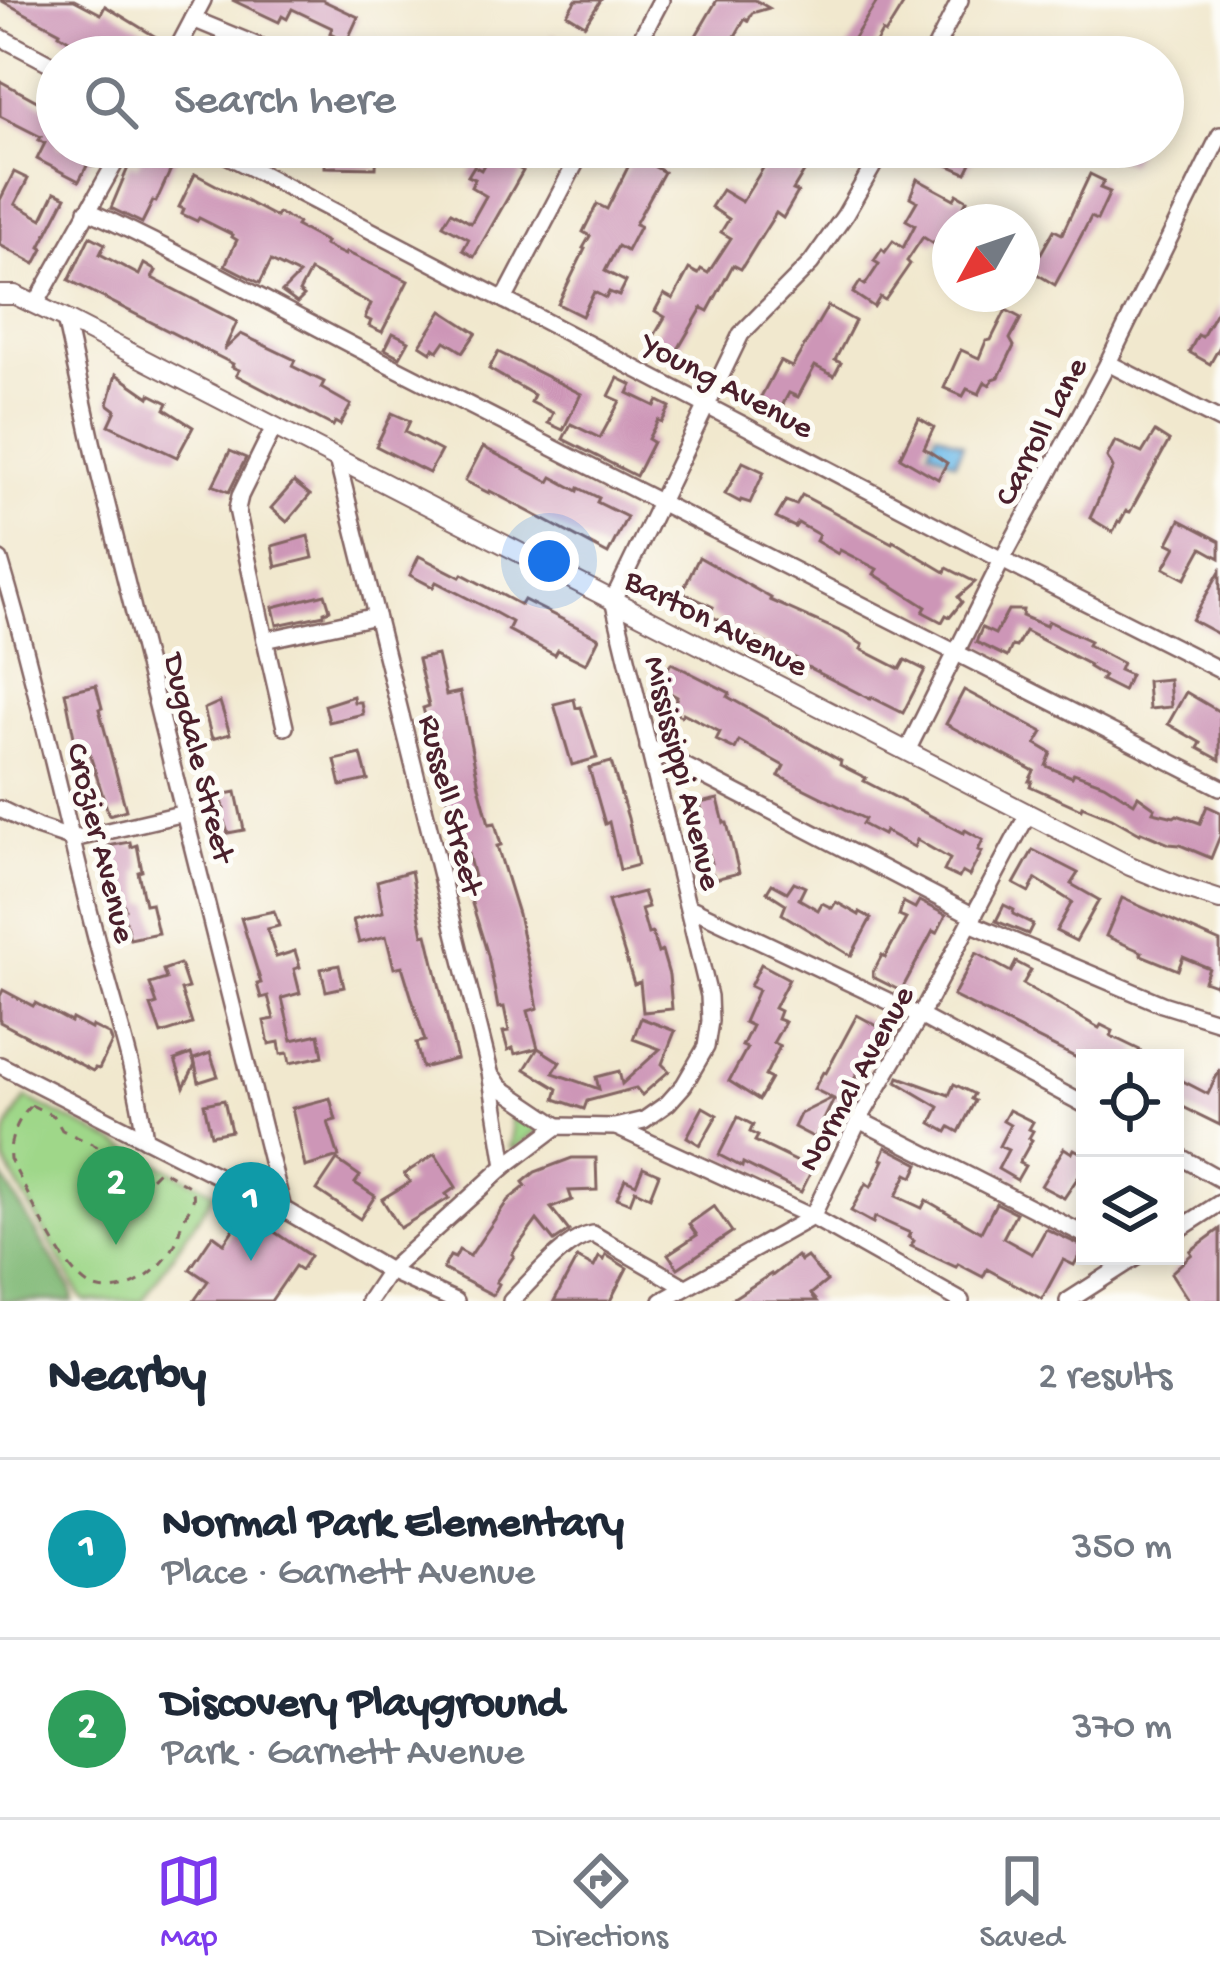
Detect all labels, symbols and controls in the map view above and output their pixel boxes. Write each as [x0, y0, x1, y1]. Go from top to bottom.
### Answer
search box [36, 36, 1184, 168]
icon: search [78, 69, 144, 135]
text: Search here [174, 76, 396, 129]
north arrow [932, 204, 1040, 312]
street label: Young Avenue [631, 326, 820, 450]
street label: Carroll Lane [988, 351, 1099, 513]
your location [519, 531, 579, 591]
street label: Barton Avenue [617, 563, 814, 688]
street label: Dugdale Street [151, 648, 241, 869]
street label: Mississippi Avenue [633, 653, 728, 895]
street label: Russell Street [407, 711, 490, 902]
street label: Crozier Avenue [55, 740, 142, 948]
street label: Normal Avenue [792, 980, 925, 1179]
map controls [1076, 1049, 1184, 1265]
button: locate [1076, 1049, 1184, 1157]
pin: 2 [77, 1146, 155, 1245]
button: layers [1076, 1157, 1184, 1265]
pin: 1 [212, 1162, 290, 1261]
text: Nearby [48, 1349, 206, 1409]
text: 2 results [1038, 1356, 1172, 1402]
text: Normal Park Elementary [162, 1499, 624, 1552]
text: 1 [79, 1526, 95, 1572]
text: 350 m [1072, 1526, 1172, 1572]
text: Place · Garnett Avenue [162, 1552, 535, 1598]
text: Discovery Playground [162, 1679, 564, 1732]
text: 2 [77, 1706, 97, 1752]
text: 370 m [1072, 1706, 1172, 1752]
text: Park · Garnett Avenue [162, 1732, 524, 1778]
tab: Map [156, 1848, 222, 1958]
tab: Directions [534, 1848, 668, 1958]
tab: Saved [980, 1848, 1064, 1958]

